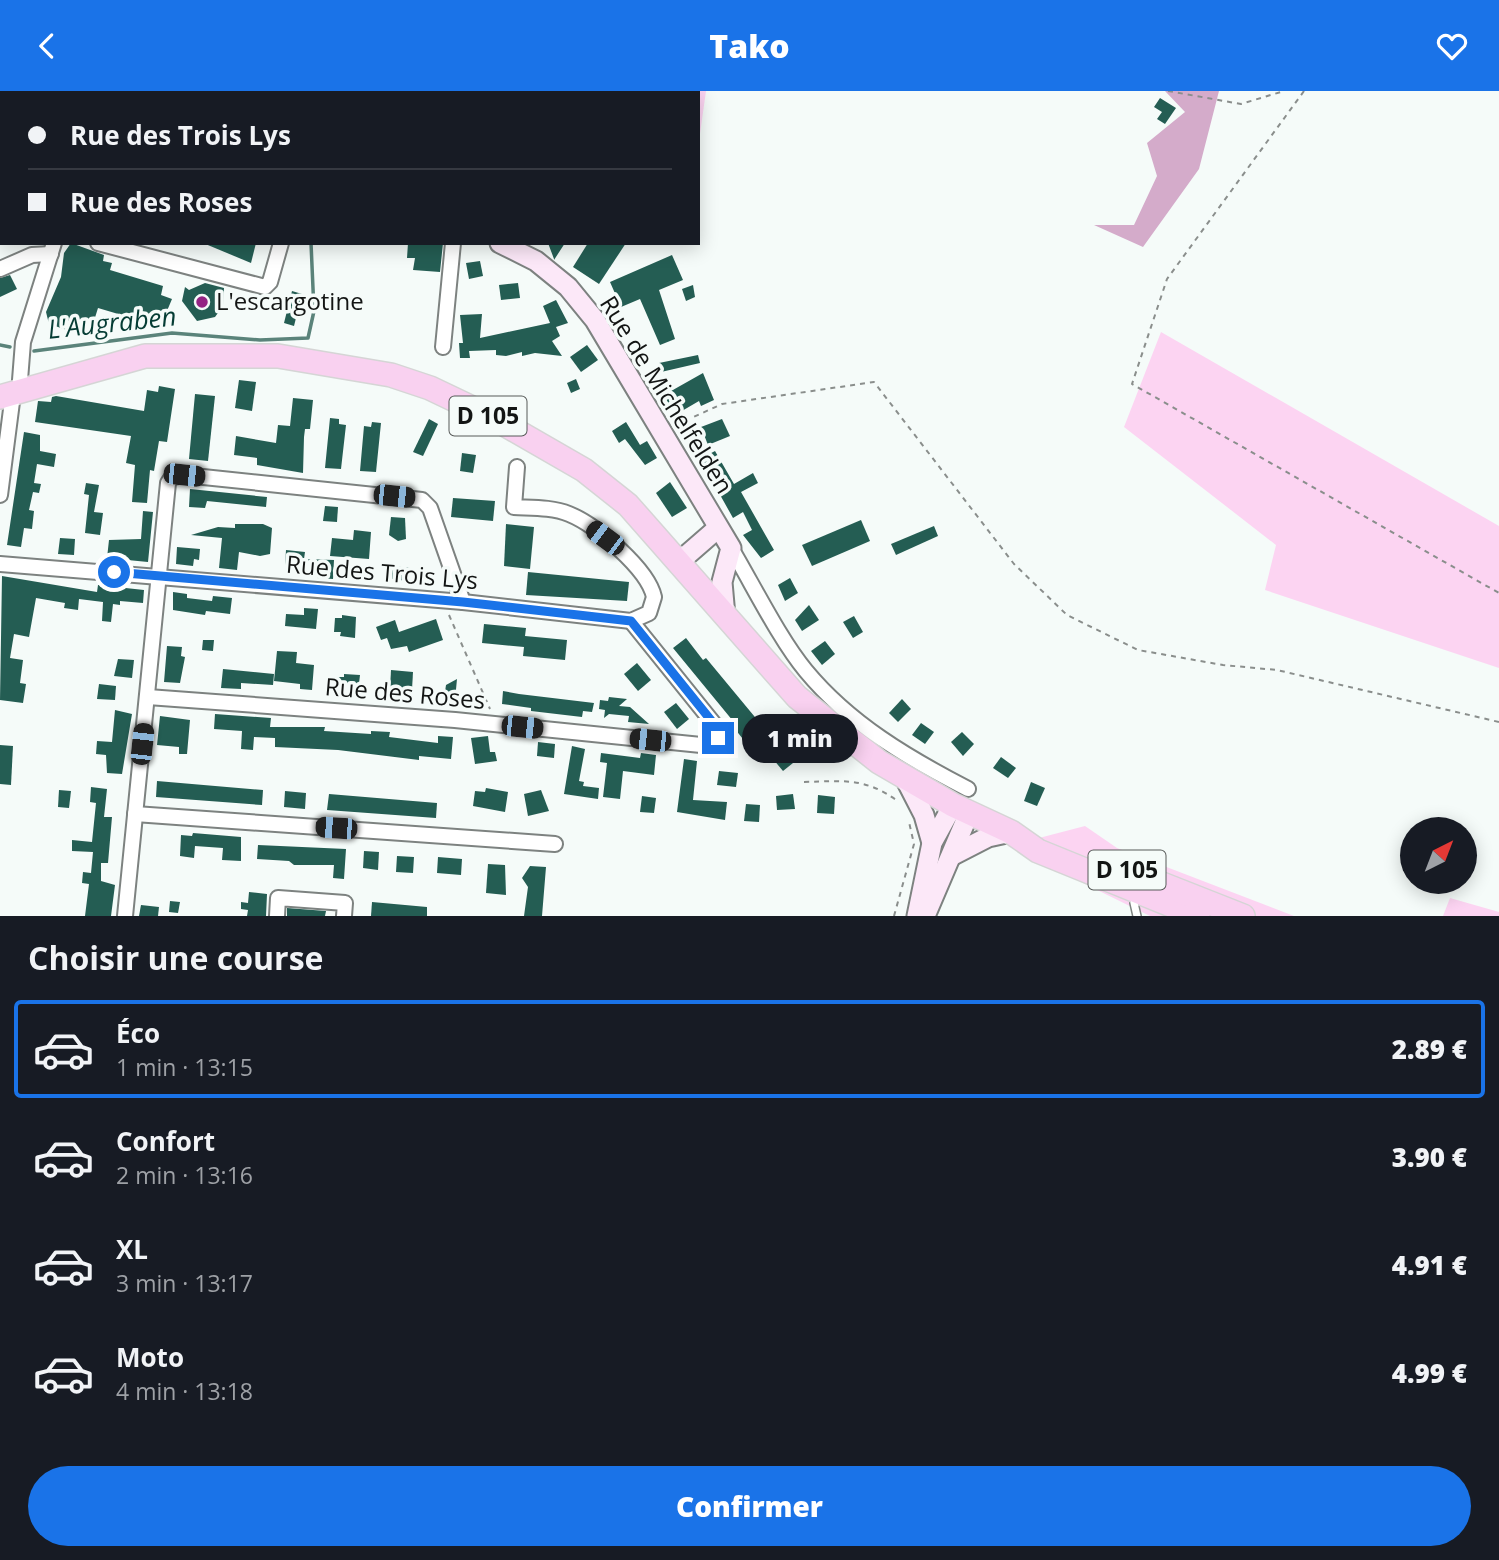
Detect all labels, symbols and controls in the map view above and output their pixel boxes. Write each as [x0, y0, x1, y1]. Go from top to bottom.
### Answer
text: Tako [709, 24, 790, 67]
icon: back [28, 27, 66, 65]
icon: heart [1433, 27, 1471, 65]
text: Rue des Trois Lys [70, 117, 291, 153]
text: Rue des Roses [70, 184, 252, 220]
place label: L'escargotine [216, 284, 364, 317]
street label: Rue de Michelfelden [593, 289, 742, 499]
marker: L'escargotine [194, 294, 210, 310]
water label: L'Augraben [46, 297, 178, 347]
road number: D 105 [449, 397, 526, 435]
car [163, 462, 206, 488]
car [373, 483, 416, 509]
car [582, 517, 629, 559]
street label: Rue des Trois Lys [285, 547, 479, 596]
route start [98, 556, 130, 588]
street label: Rue des Roses [324, 669, 487, 716]
callout: 1 min [742, 713, 858, 763]
car [501, 714, 544, 740]
car [130, 722, 155, 766]
route end [702, 722, 734, 754]
text: 1 min [767, 722, 833, 754]
car [629, 727, 672, 753]
car [315, 816, 358, 840]
north arrow [1400, 817, 1477, 894]
map controls [1400, 817, 1477, 894]
road number: D 105 [1088, 851, 1166, 890]
text: Choisir une course [28, 936, 323, 979]
text: Éco [116, 1015, 160, 1051]
icon: car [32, 1018, 95, 1081]
text: 2.89 € [1392, 1031, 1467, 1067]
text: 1 min · 13:15 [116, 1051, 253, 1083]
text: Confort [116, 1123, 215, 1159]
icon: car [32, 1126, 95, 1189]
text: 3.90 € [1392, 1139, 1467, 1175]
text: 2 min · 13:16 [116, 1159, 253, 1191]
text: XL [116, 1231, 148, 1267]
icon: car [32, 1234, 95, 1297]
text: 4.91 € [1392, 1247, 1467, 1283]
text: 3 min · 13:17 [116, 1267, 253, 1299]
text: Moto [116, 1339, 184, 1375]
icon: car [32, 1342, 95, 1405]
text: 4.99 € [1392, 1355, 1467, 1391]
text: 4 min · 13:18 [116, 1375, 253, 1407]
button: Confirmer [28, 1466, 1471, 1546]

